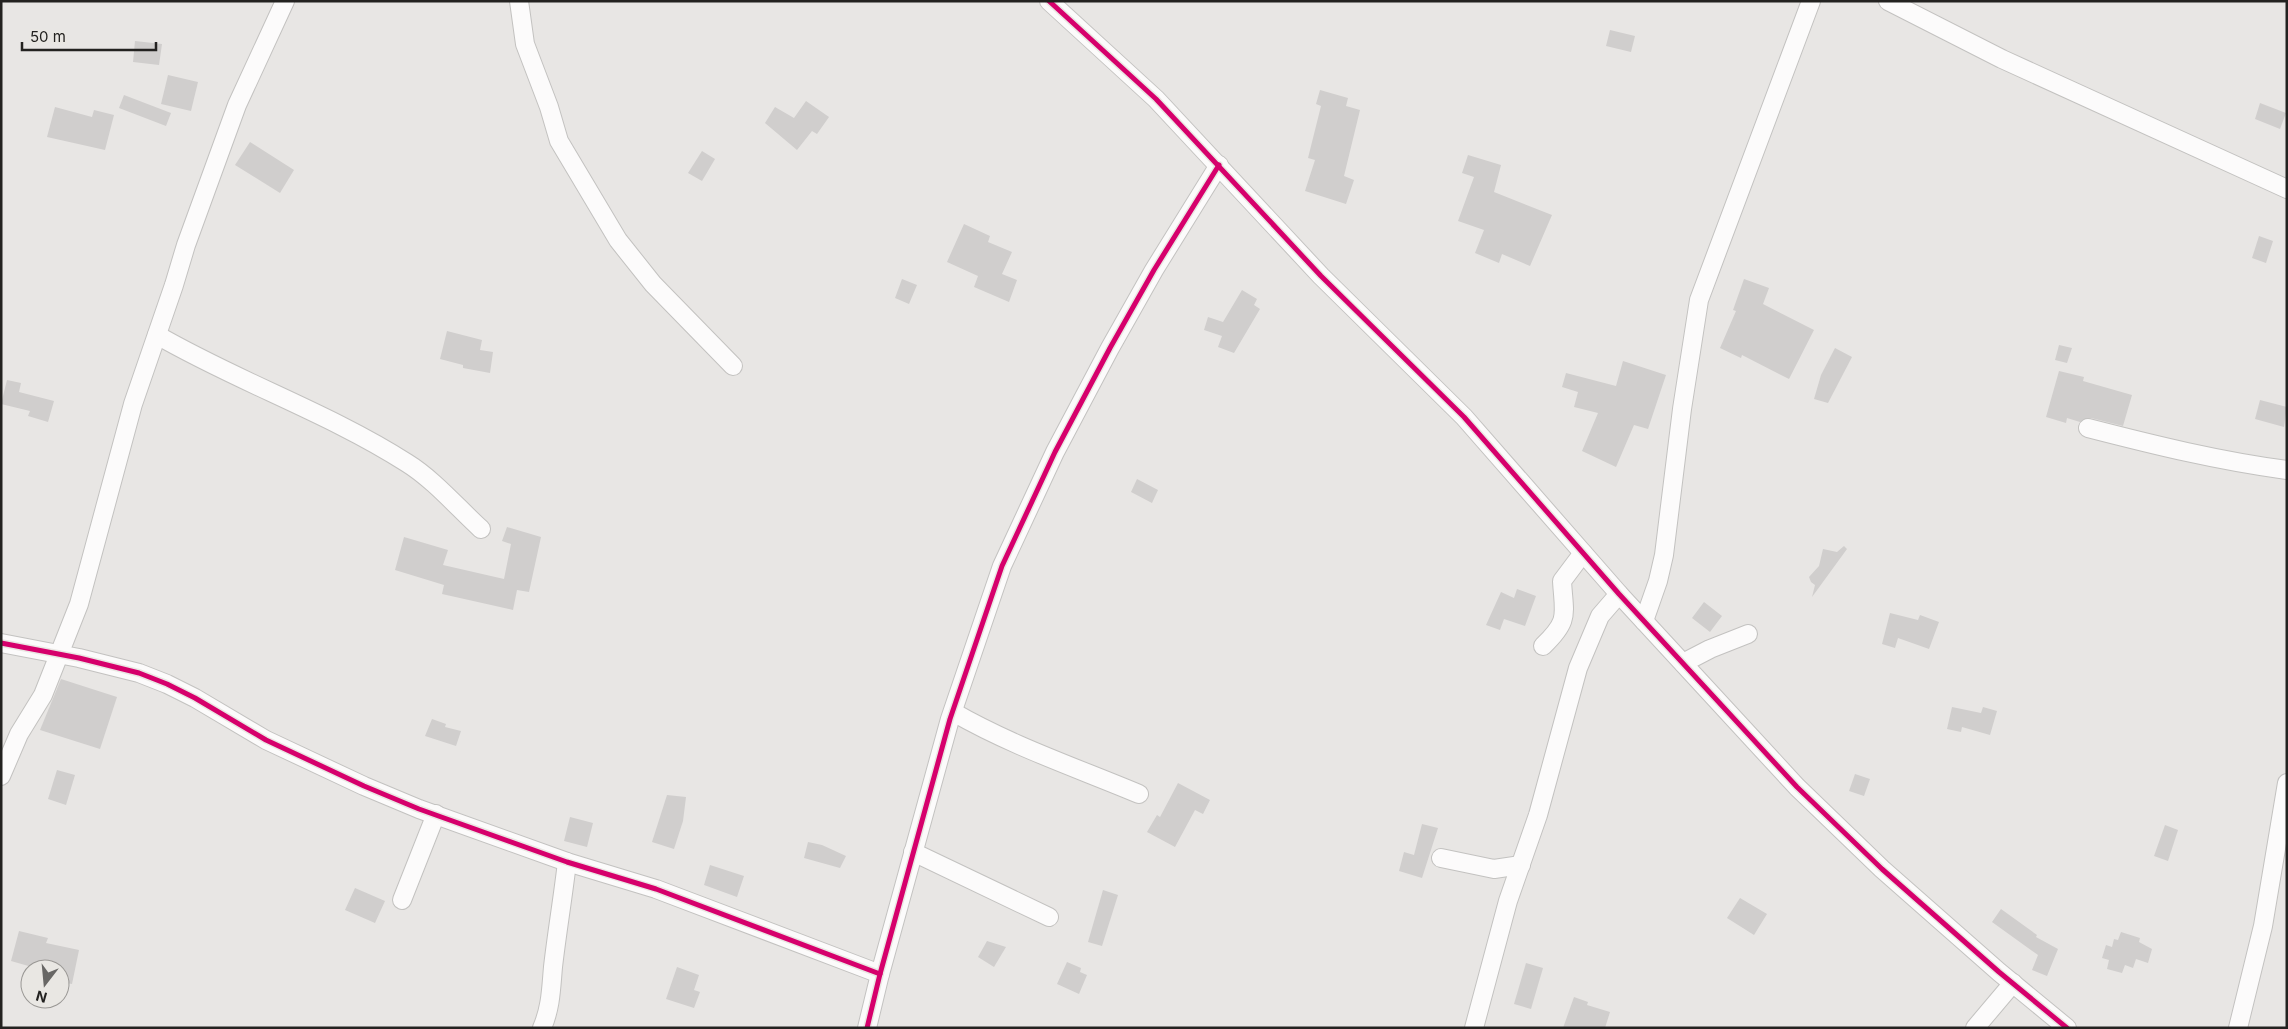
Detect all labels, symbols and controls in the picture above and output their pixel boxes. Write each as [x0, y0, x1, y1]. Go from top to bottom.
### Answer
scale bar [22, 20, 156, 52]
text: 50 m [30, 27, 66, 46]
north arrow [20, 959, 70, 1009]
text: N [34, 987, 49, 1007]

